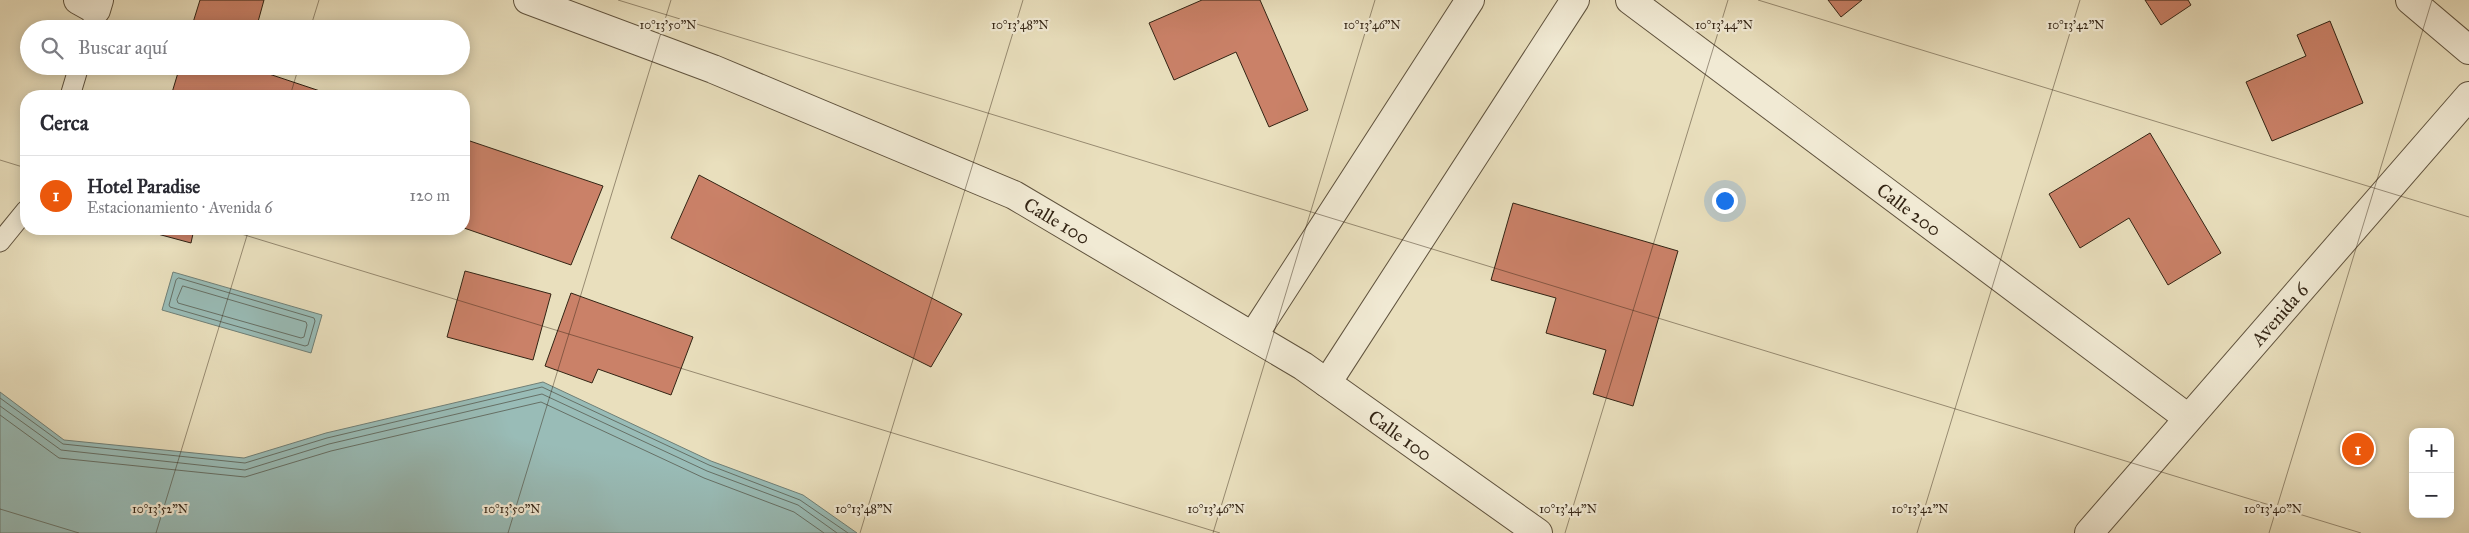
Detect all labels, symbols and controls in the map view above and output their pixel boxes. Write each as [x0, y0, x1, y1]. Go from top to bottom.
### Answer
text: 10°13'50"N [640, 18, 696, 32]
text: 10°13'48"N [991, 18, 1049, 32]
text: 10°13'46"N [1343, 18, 1401, 32]
text: 10°13'44"N [1695, 18, 1753, 32]
text: 10°13'42"N [2048, 18, 2104, 32]
search box [20, 20, 470, 75]
icon: search [38, 34, 66, 62]
text: Buscar aquí [78, 36, 167, 59]
text: Cerca [40, 110, 89, 136]
text: Hotel Paradise [87, 175, 200, 198]
street label: Calle 200 [1872, 178, 1946, 241]
text: 1 [53, 186, 59, 205]
text: 120 m [410, 186, 450, 205]
your location [1712, 188, 1738, 214]
street label: Calle 100 [1020, 193, 1094, 249]
text: Estacionamiento · Avenida 6 [87, 198, 272, 217]
street label: Avenida 6 [2245, 277, 2314, 351]
street label: Calle 100 [1364, 405, 1436, 466]
map controls [2409, 428, 2454, 518]
button: + [2409, 428, 2454, 473]
pin: 1 [2342, 430, 2374, 468]
button: − [2409, 473, 2454, 518]
text: 10°13'52"N [132, 502, 188, 516]
text: 10°13'50"N [484, 502, 540, 516]
text: 10°13'48"N [835, 502, 893, 516]
text: 10°13'46"N [1187, 502, 1245, 516]
text: 10°13'44"N [1539, 502, 1597, 516]
text: 10°13'42"N [1892, 502, 1948, 516]
text: 10°13'40"N [2244, 502, 2302, 516]

